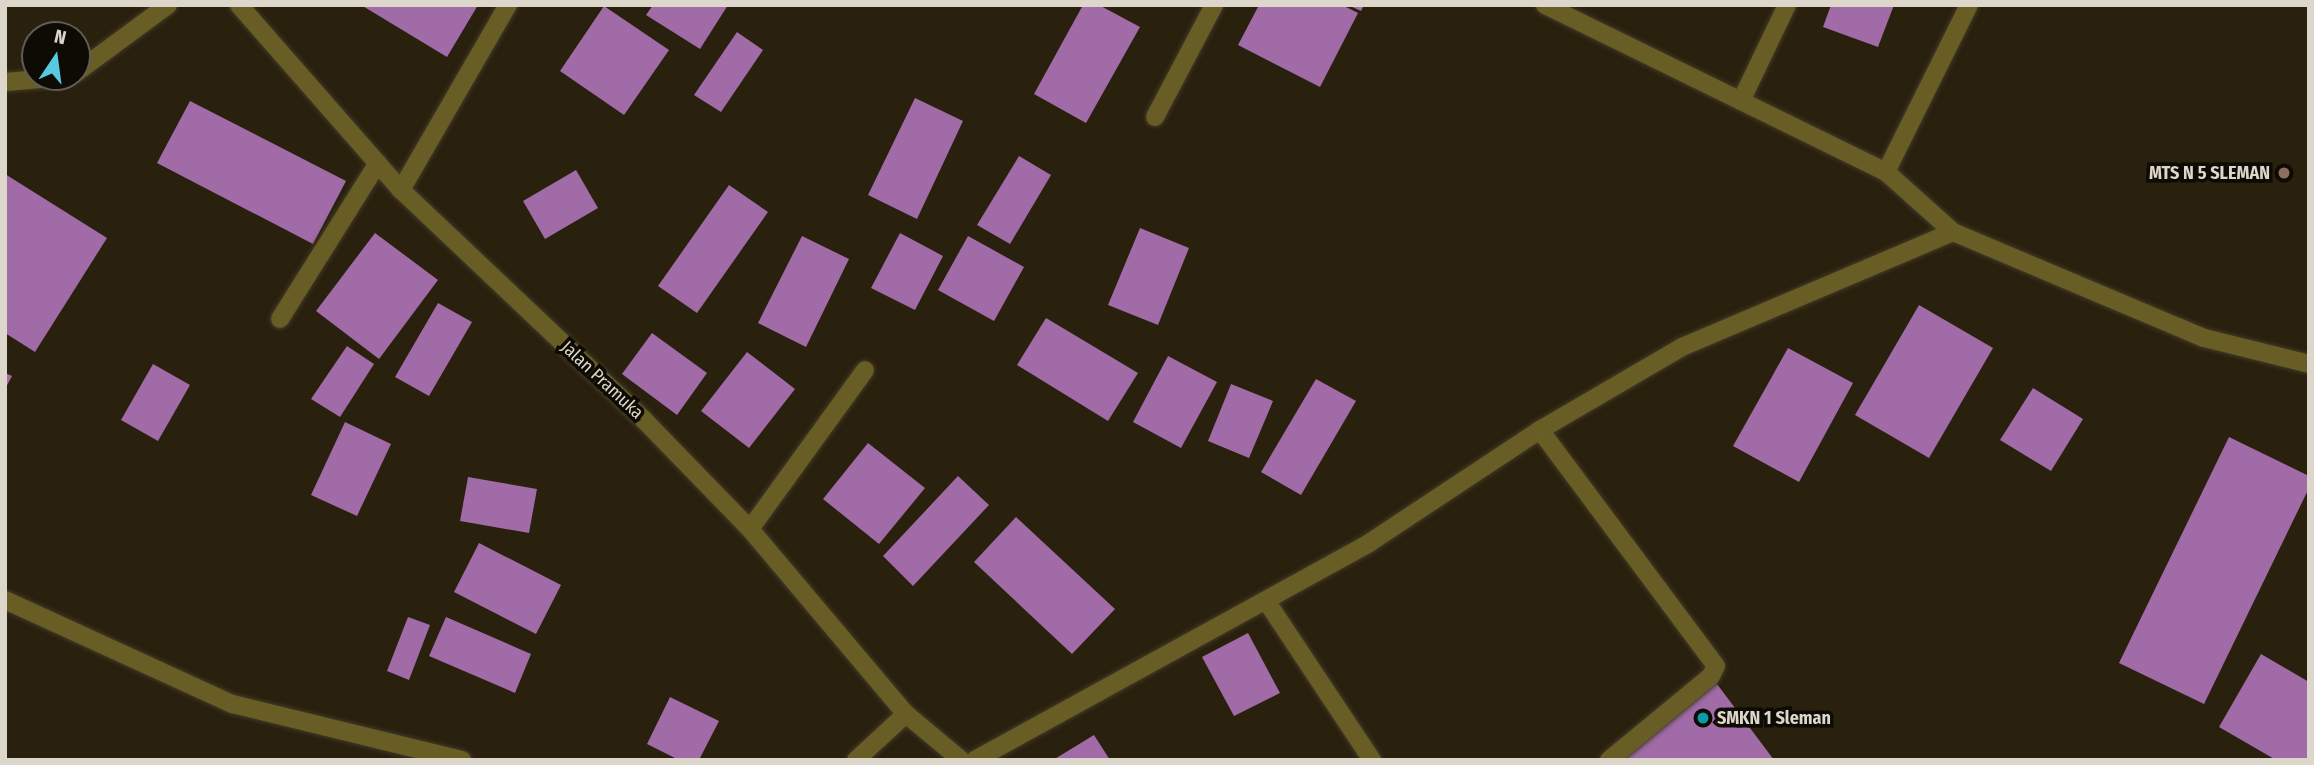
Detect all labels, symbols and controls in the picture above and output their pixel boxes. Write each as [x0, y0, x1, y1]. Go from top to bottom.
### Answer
north arrow [21, 21, 91, 91]
text: N [52, 25, 69, 49]
place label: MTS N 5 SLEMAN [2149, 162, 2270, 184]
marker: MTS N 5 SLEMAN [2276, 165, 2292, 181]
street label: Jalan Pramuka [556, 336, 648, 424]
place label: SMKN 1 Sleman [1717, 707, 1831, 729]
marker: SMKN 1 Sleman [1695, 710, 1711, 726]

